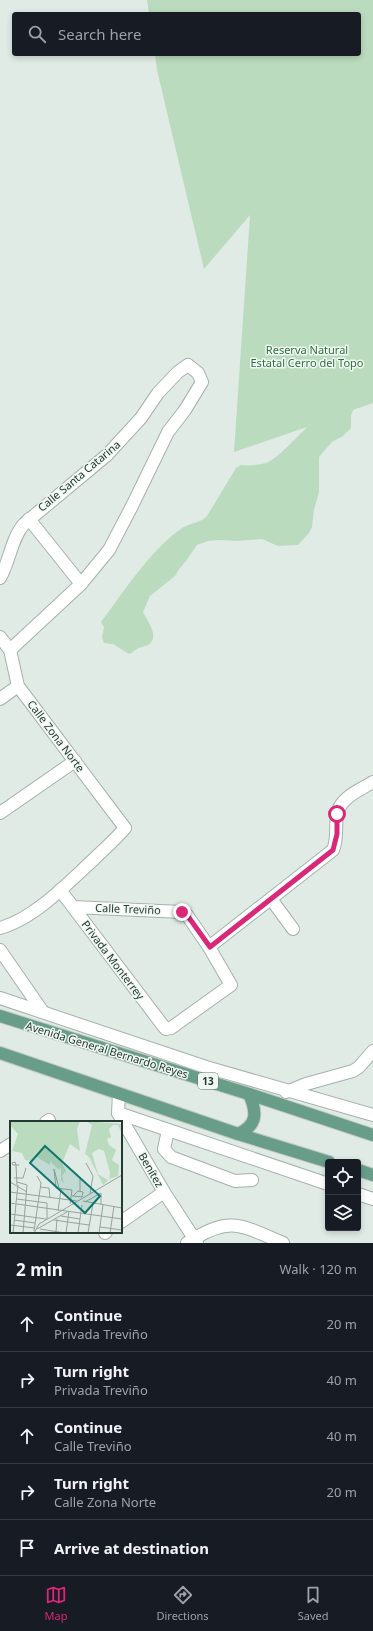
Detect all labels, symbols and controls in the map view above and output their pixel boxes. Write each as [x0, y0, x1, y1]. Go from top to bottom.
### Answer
search box [12, 12, 361, 56]
icon: search [26, 23, 48, 45]
text: Search here [58, 24, 141, 44]
park label: Reserva Natural Estatal Cerro del Topo [251, 342, 364, 370]
street label: Calle Santa Catarina [34, 437, 123, 515]
street label: Calle Zona Norte [24, 697, 88, 775]
route start [328, 805, 346, 823]
street label: Calle Treviño [95, 900, 161, 917]
route end [173, 903, 191, 921]
street label: Privada Monterrey [79, 917, 148, 1003]
street label: Avenida General Bernardo Reyes [24, 1018, 190, 1081]
road number: 13 [198, 1073, 218, 1089]
inset map [10, 1121, 122, 1233]
street label: Benítez [135, 1149, 167, 1190]
map controls [325, 1159, 361, 1231]
button: locate [325, 1159, 361, 1195]
button: layers [325, 1195, 361, 1231]
text: 2 min [16, 1258, 63, 1281]
text: Walk · 120 m [279, 1260, 357, 1278]
text: Continue [54, 1305, 122, 1325]
icon: ahead [16, 1313, 38, 1335]
text: 20 m [327, 1315, 357, 1333]
text: Privada Treviño [54, 1325, 148, 1343]
text: Turn right [54, 1361, 129, 1381]
icon: right [16, 1369, 38, 1391]
text: 40 m [327, 1371, 357, 1389]
text: Privada Treviño [54, 1381, 148, 1399]
text: Continue [54, 1417, 122, 1437]
icon: ahead [16, 1425, 38, 1447]
text: 40 m [327, 1427, 357, 1445]
text: Calle Treviño [54, 1437, 132, 1455]
text: Turn right [54, 1473, 129, 1493]
icon: right [16, 1481, 38, 1503]
text: 20 m [327, 1483, 357, 1501]
text: Calle Zona Norte [54, 1493, 156, 1511]
icon: arrive [16, 1537, 38, 1559]
text: Arrive at destination [54, 1538, 209, 1558]
tab: Map [45, 1584, 67, 1623]
tab: Directions [156, 1584, 209, 1623]
tab: Saved [298, 1584, 328, 1623]

